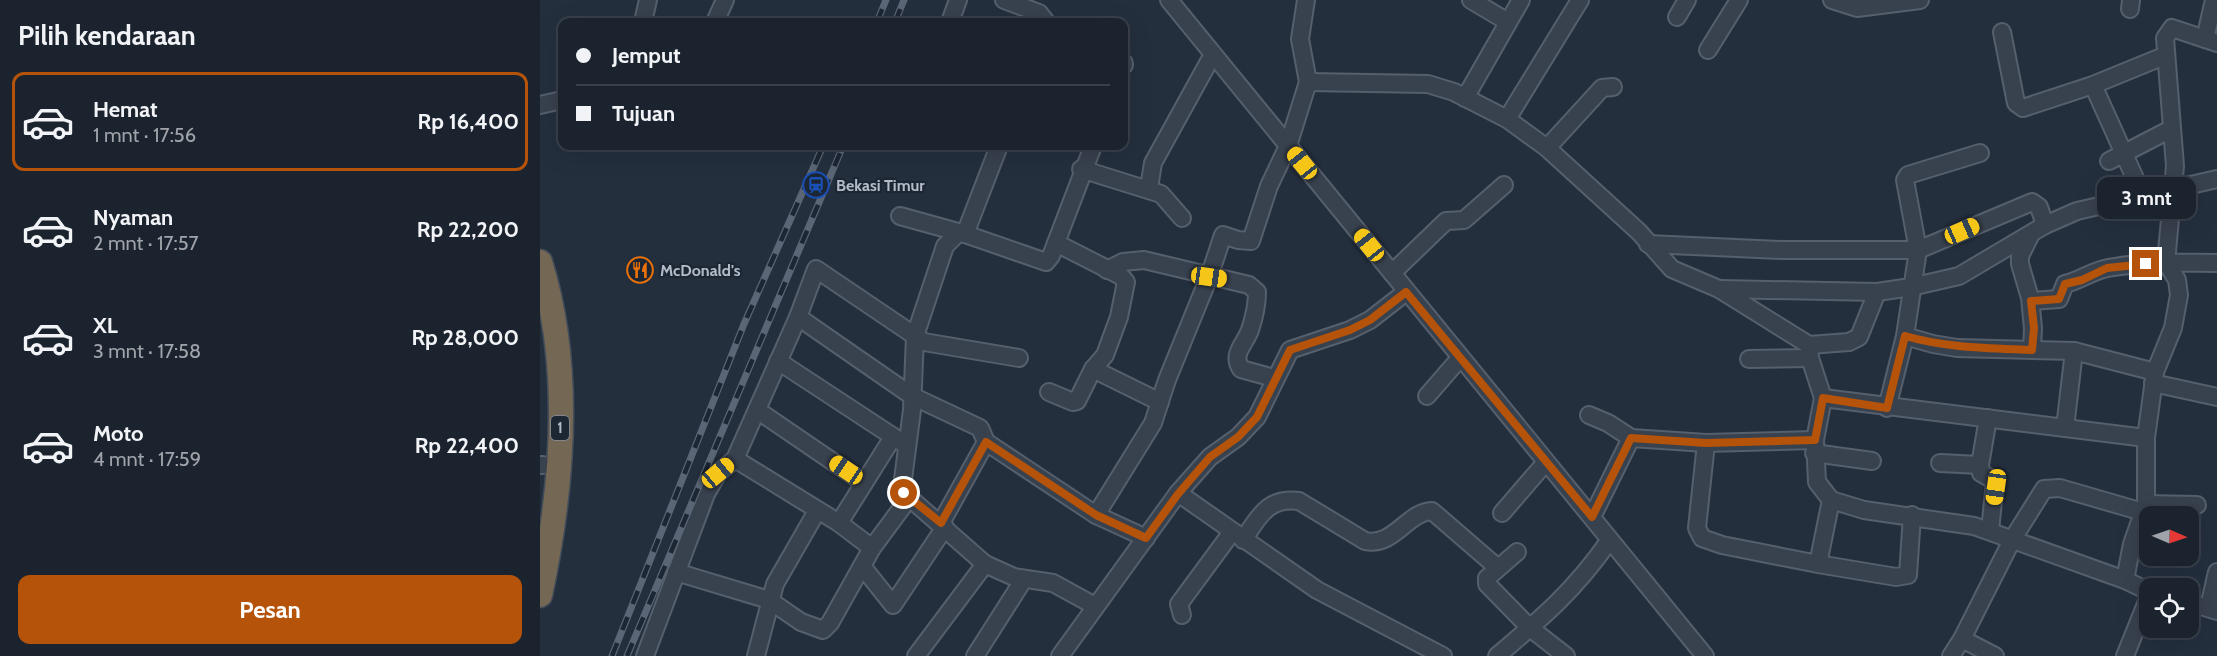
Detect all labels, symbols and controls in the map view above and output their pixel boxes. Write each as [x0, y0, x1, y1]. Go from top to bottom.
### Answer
text: Pilih kendaraan [18, 19, 196, 52]
text: Jemput [612, 42, 681, 69]
icon: car [21, 95, 75, 149]
text: Hemat [93, 96, 158, 123]
text: Tujuan [612, 100, 675, 127]
text: Rp 16,400 [418, 108, 519, 135]
text: 1 mnt · 17:56 [93, 123, 196, 147]
car [1284, 143, 1320, 183]
station icon: Bekasi Timur [801, 170, 831, 200]
place label: Bekasi Timur [836, 176, 925, 195]
callout: 3 mnt [2096, 177, 2196, 219]
text: 3 mnt [2121, 186, 2172, 210]
icon: car [21, 203, 75, 257]
text: Nyaman [93, 204, 173, 231]
car [1942, 215, 1982, 247]
text: Rp 22,200 [417, 216, 519, 243]
car [1351, 225, 1387, 265]
text: 2 mnt · 17:57 [93, 231, 199, 255]
route end [2132, 250, 2159, 277]
restaurant icon: McDonald's [625, 255, 655, 285]
place label: McDonald's [660, 261, 741, 280]
car [1190, 266, 1228, 288]
icon: car [21, 311, 75, 365]
text: XL [93, 312, 118, 339]
text: Rp 28,000 [411, 324, 519, 351]
text: 3 mnt · 17:58 [93, 339, 201, 363]
road number: 1 [551, 416, 569, 440]
icon: car [21, 419, 75, 473]
text: Moto [93, 420, 144, 447]
text: Rp 22,400 [415, 432, 519, 459]
text: 4 mnt · 17:59 [93, 447, 201, 471]
car [826, 452, 866, 488]
car [698, 455, 738, 491]
car [1985, 468, 2007, 506]
route start [890, 479, 917, 506]
north arrow [2139, 506, 2199, 566]
map controls [2139, 506, 2199, 638]
button: Pesan [18, 575, 522, 644]
button: locate [2139, 578, 2199, 638]

